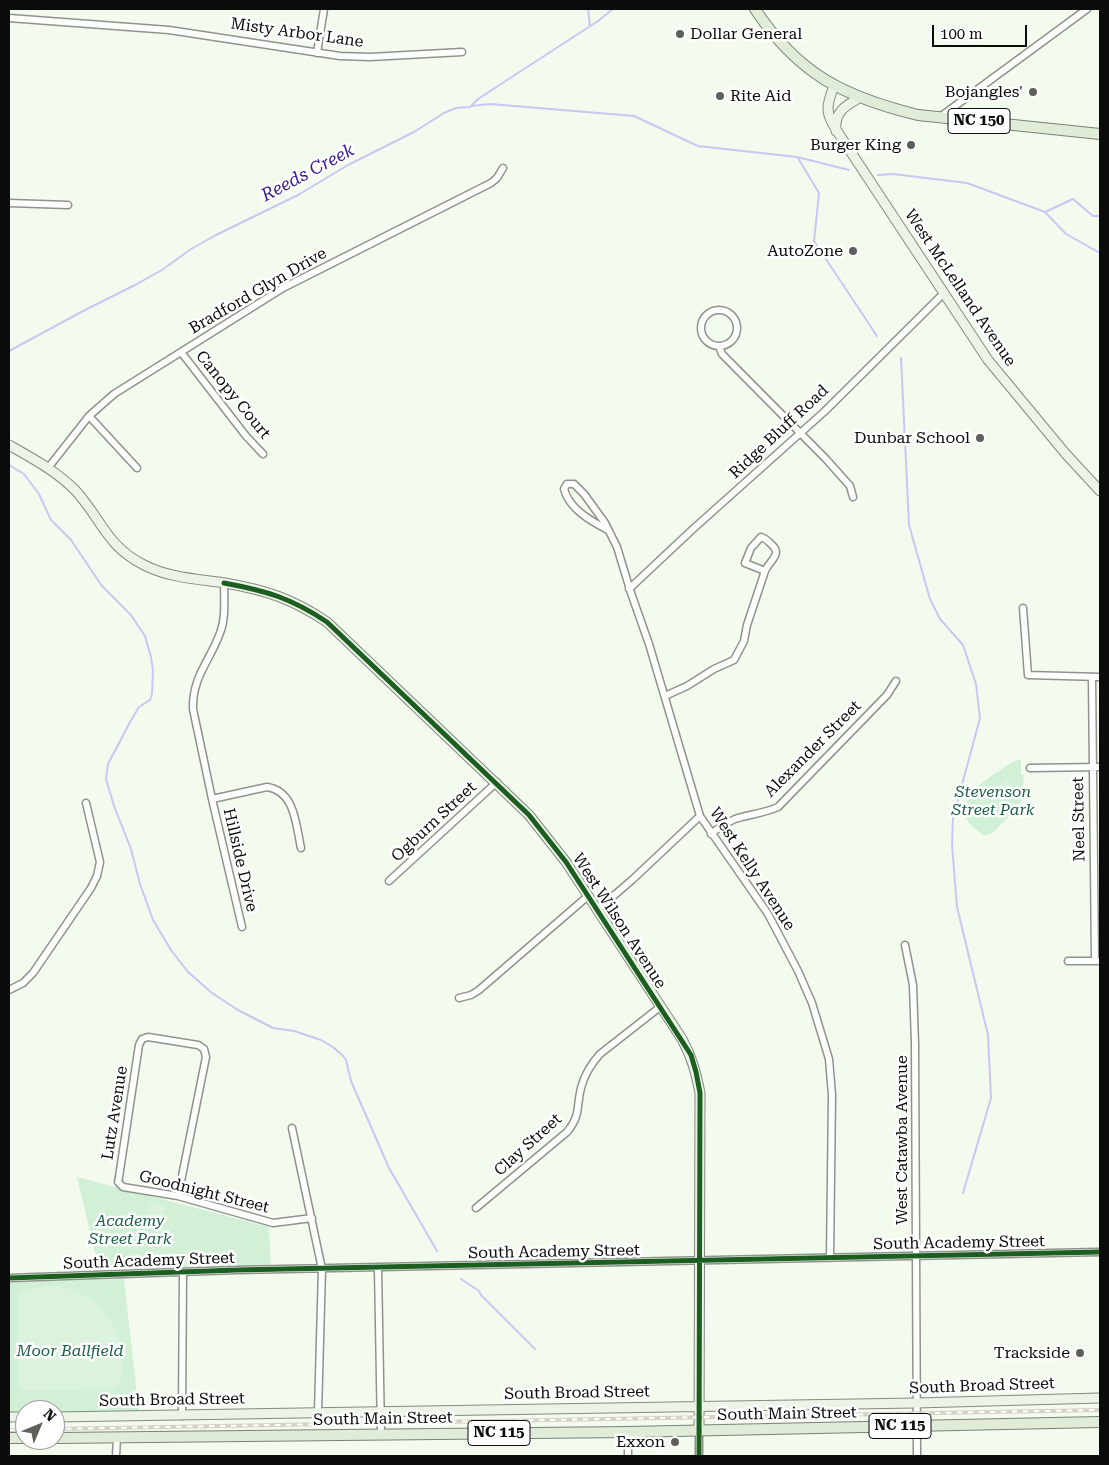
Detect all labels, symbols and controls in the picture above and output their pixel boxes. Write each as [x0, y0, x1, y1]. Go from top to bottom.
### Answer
street label: Misty Arbor Lane [229, 14, 365, 52]
scale bar [934, 15, 1029, 47]
place label: Dollar General [690, 24, 802, 44]
text: 100 m [940, 25, 983, 43]
marker: Dollar General [674, 28, 686, 40]
place label: Bojangles' [945, 82, 1023, 102]
place label: Rite Aid [730, 86, 791, 106]
marker: Bojangles' [1027, 86, 1039, 98]
marker: Rite Aid [714, 90, 726, 102]
road number: NC 150 [948, 108, 1010, 134]
place label: Burger King [810, 135, 901, 155]
water label: Reeds Creek [258, 139, 358, 207]
marker: Burger King [905, 139, 917, 151]
street label: West McLelland Avenue [900, 206, 1020, 370]
place label: AutoZone [767, 241, 843, 261]
street label: Bradford Glyn Drive [186, 244, 330, 338]
marker: AutoZone [847, 245, 859, 257]
street label: Canopy Court [192, 347, 274, 443]
street label: Ridge Bluff Road [725, 381, 833, 483]
place label: Dunbar School [854, 428, 970, 448]
marker: Dunbar School [974, 432, 986, 444]
street label: Alexander Street [761, 697, 865, 801]
street label: Neel Street [1069, 776, 1089, 862]
street label: Ogburn Street [388, 778, 480, 866]
park label: Stevenson Street Park [952, 782, 1034, 820]
street label: West Kelly Avenue [705, 804, 799, 934]
street label: Hillside Drive [219, 806, 261, 914]
street label: West Wilson Avenue [568, 850, 670, 992]
street label: West Catawba Avenue [892, 1055, 912, 1225]
street label: Lutz Avenue [98, 1065, 132, 1161]
street label: Clay Street [490, 1110, 566, 1180]
street label: Goodnight Street [137, 1167, 271, 1217]
park label: Academy Street Park [89, 1211, 171, 1249]
street label: South Academy Street [873, 1232, 1045, 1254]
street label: South Academy Street [468, 1241, 640, 1263]
street label: South Academy Street [63, 1248, 235, 1274]
park label: Moor Ballfield [17, 1341, 123, 1361]
place label: Trackside [994, 1343, 1070, 1363]
marker: Trackside [1074, 1347, 1086, 1359]
street label: South Broad Street [909, 1374, 1055, 1398]
street label: South Broad Street [504, 1382, 650, 1404]
street label: South Broad Street [99, 1389, 245, 1411]
north arrow [15, 1400, 65, 1450]
street label: South Main Street [717, 1403, 857, 1425]
text: N [40, 1406, 59, 1425]
street label: South Main Street [313, 1408, 453, 1430]
road number: NC 115 [869, 1414, 931, 1438]
road number: NC 115 [468, 1420, 530, 1446]
place label: Exxon [616, 1432, 665, 1452]
marker: Exxon [669, 1436, 681, 1448]

